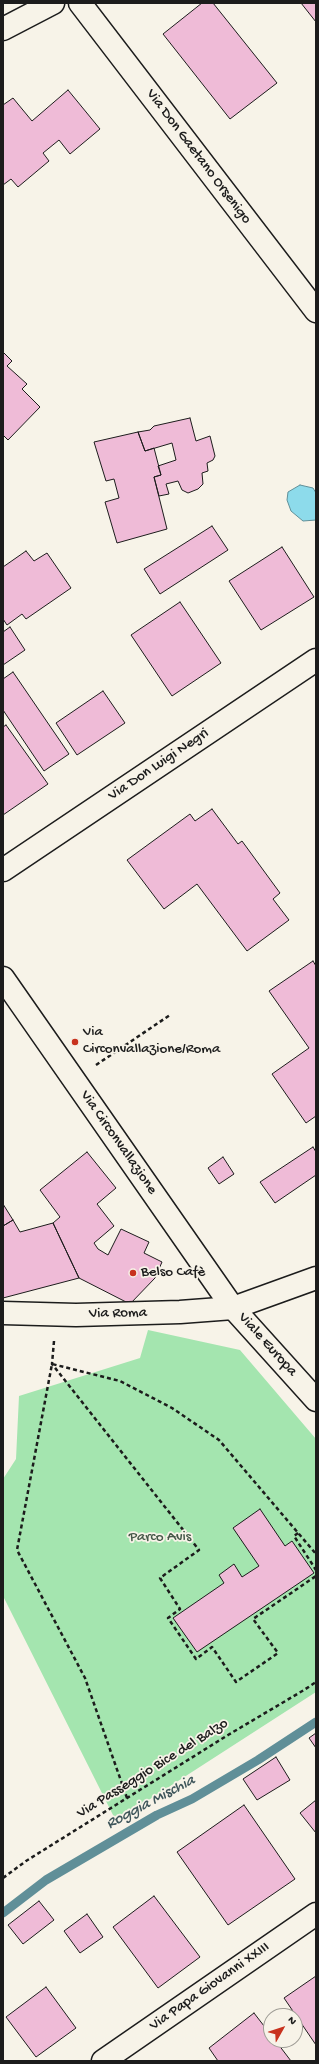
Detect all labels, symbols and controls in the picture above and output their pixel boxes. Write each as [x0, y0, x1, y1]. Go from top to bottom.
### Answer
street label: Via Don Gaetano Orsenigo [141, 86, 255, 228]
street label: Via Don Luigi Negri [105, 725, 213, 805]
place label: Via Circonvallazione/Roma [83, 1024, 220, 1059]
marker: Via Circonvallazione/Roma [70, 1037, 80, 1047]
street label: Via Circonvallazione [75, 1088, 161, 1198]
place label: Belso Cafè [141, 1264, 205, 1282]
marker: Belso Cafè [128, 1268, 138, 1278]
street label: Via Roma [89, 1304, 147, 1324]
street label: Viale Europa [234, 1309, 300, 1381]
park label: Parco Avis [129, 1529, 191, 1547]
street label: Via Passeggio Bice del Balzo [74, 1715, 232, 1823]
water label: Roggia Mischia [103, 1772, 199, 1834]
street label: Via Papa Giovanni XXIII [146, 1939, 274, 2035]
north arrow [263, 2008, 303, 2048]
text: N [285, 2015, 298, 2028]

